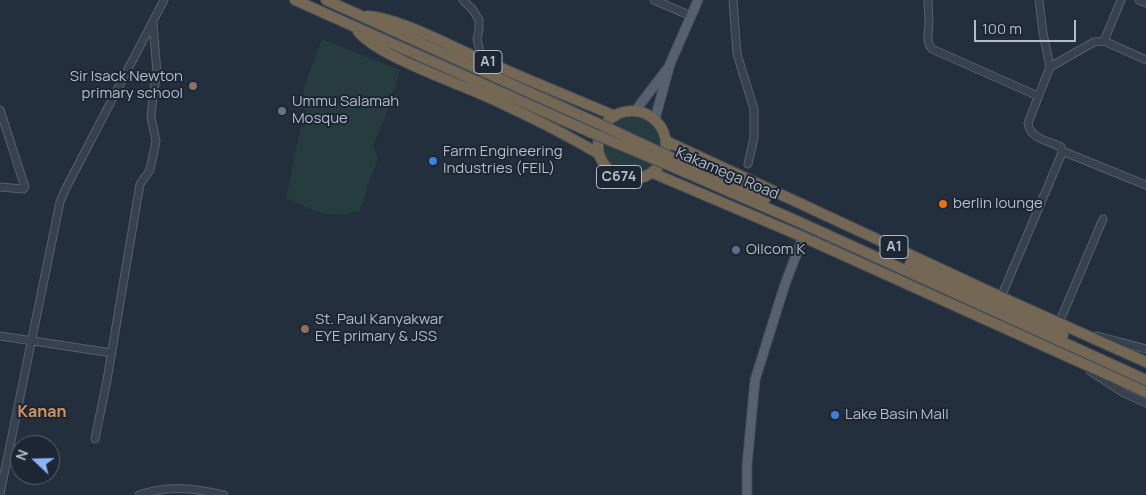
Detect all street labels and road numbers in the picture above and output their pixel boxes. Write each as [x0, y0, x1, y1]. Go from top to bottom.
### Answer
road number: A1 [474, 51, 502, 74]
street label: Kakamega Road [673, 144, 781, 204]
road number: C674 [596, 166, 642, 188]
road number: A1 [880, 236, 908, 258]

